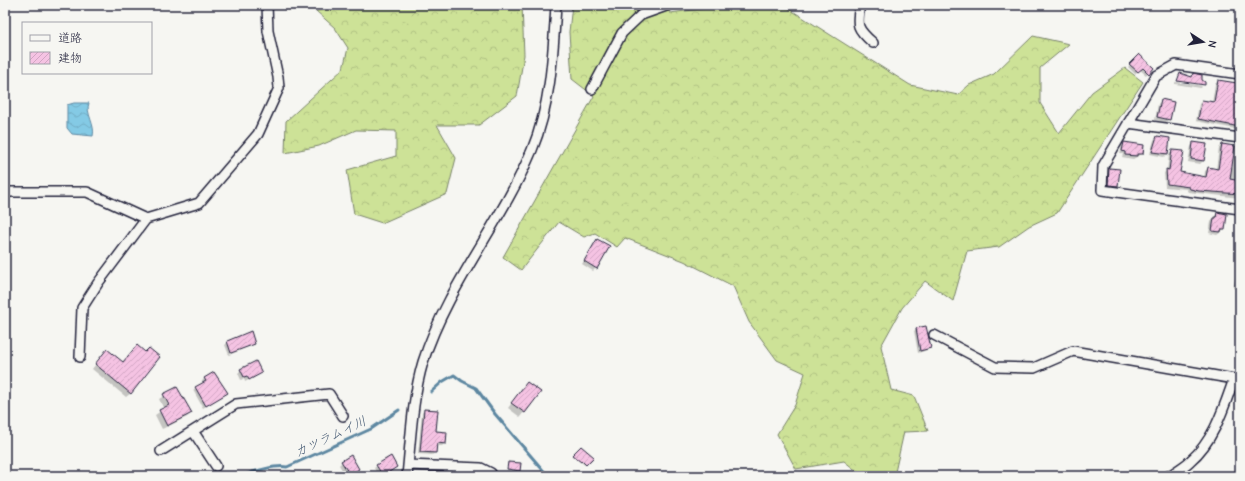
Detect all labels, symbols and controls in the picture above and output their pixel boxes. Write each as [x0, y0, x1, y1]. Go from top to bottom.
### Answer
legend [22, 22, 152, 74]
north arrow [1183, 22, 1223, 62]
text: 道路 [58, 31, 82, 45]
text: N [1205, 39, 1219, 49]
text: 建物 [58, 51, 82, 65]
water label: カツラムイ川 [292, 413, 369, 460]

